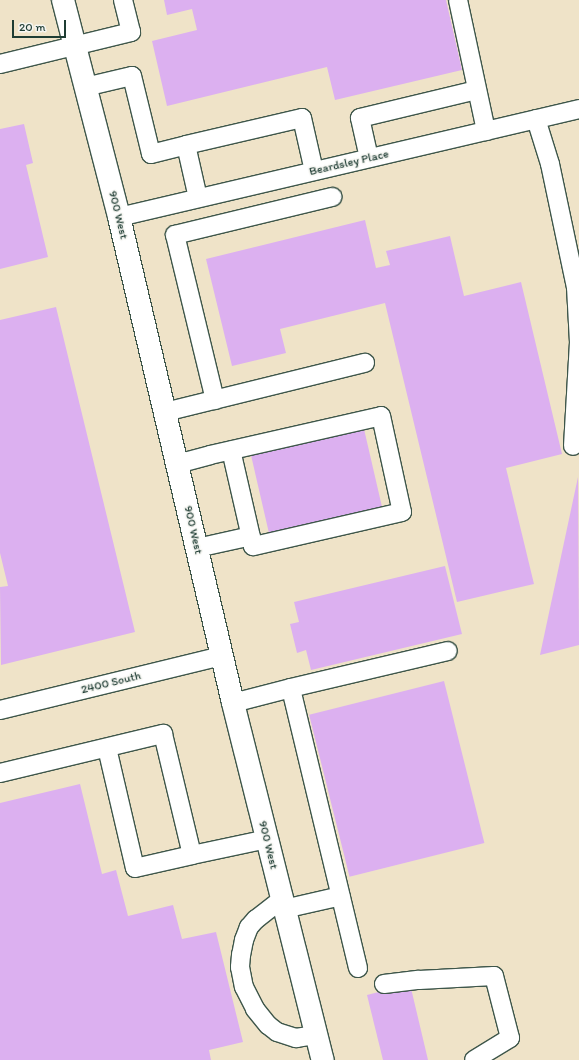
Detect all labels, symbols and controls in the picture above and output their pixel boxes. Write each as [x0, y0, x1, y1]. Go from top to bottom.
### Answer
scale bar [14, 12, 68, 38]
text: 20 m [19, 20, 46, 34]
street label: Beardsley Place [308, 147, 390, 179]
street label: 900 West [105, 189, 131, 241]
street label: 900 West [180, 504, 206, 556]
street label: 2400 South [80, 669, 142, 697]
street label: 900 West [255, 819, 281, 871]

